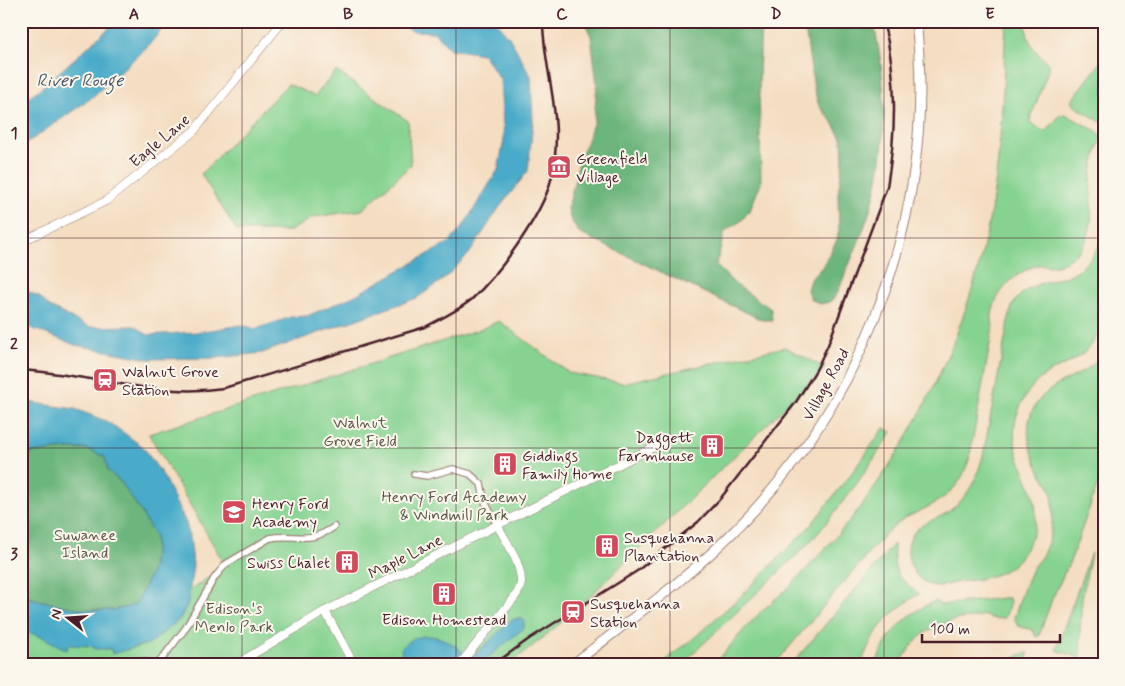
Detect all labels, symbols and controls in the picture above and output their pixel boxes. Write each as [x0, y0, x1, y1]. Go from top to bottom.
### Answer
text: A [129, 4, 139, 25]
text: B [343, 4, 353, 25]
text: C [556, 4, 568, 25]
text: D [770, 4, 782, 25]
text: E [985, 4, 995, 25]
water label: River Rouge [37, 69, 124, 95]
street label: Eagle Lane [125, 110, 195, 173]
text: 1 [10, 123, 18, 144]
place label: Greenfield Village [576, 149, 648, 188]
museum icon: Greenfield Village [546, 154, 572, 180]
text: 2 [10, 334, 18, 355]
street label: Village Road [798, 345, 855, 425]
place label: Walnut Grove Station [122, 362, 219, 401]
station icon: Walnut Grove Station [92, 367, 118, 393]
park label: Walnut Grove Field [323, 413, 397, 452]
place label: Daggett Farmhouse [618, 428, 695, 467]
building icon: Daggett Farmhouse [699, 433, 725, 459]
place label: Giddings Family Home [522, 446, 612, 485]
building icon: Giddings Family Home [492, 451, 518, 477]
park label: Henry Ford Academy & Windmill Park [381, 487, 527, 526]
place label: Henry Ford Academy [252, 494, 329, 533]
school or university icon: Henry Ford Academy [221, 499, 247, 525]
park label: Suwanee Island [54, 525, 116, 564]
place label: Susquehanna Plantation [624, 528, 714, 567]
street label: Maple Lane [365, 530, 446, 585]
building icon: Susquehanna Plantation [594, 533, 620, 559]
text: 3 [10, 544, 18, 565]
building icon: Swiss Chalet [334, 549, 360, 575]
place label: Swiss Chalet [247, 553, 330, 574]
building icon: Edison Homestead [431, 581, 457, 607]
north arrow [42, 594, 92, 644]
place label: Susquehanna Station [590, 594, 680, 633]
park label: Edison's Menlo Park [195, 599, 273, 638]
station icon: Susquehanna Station [560, 599, 586, 625]
text: N [47, 607, 66, 622]
place label: Edison Homestead [382, 610, 506, 631]
scale bar [922, 611, 1060, 643]
text: 100 m [930, 620, 970, 640]

